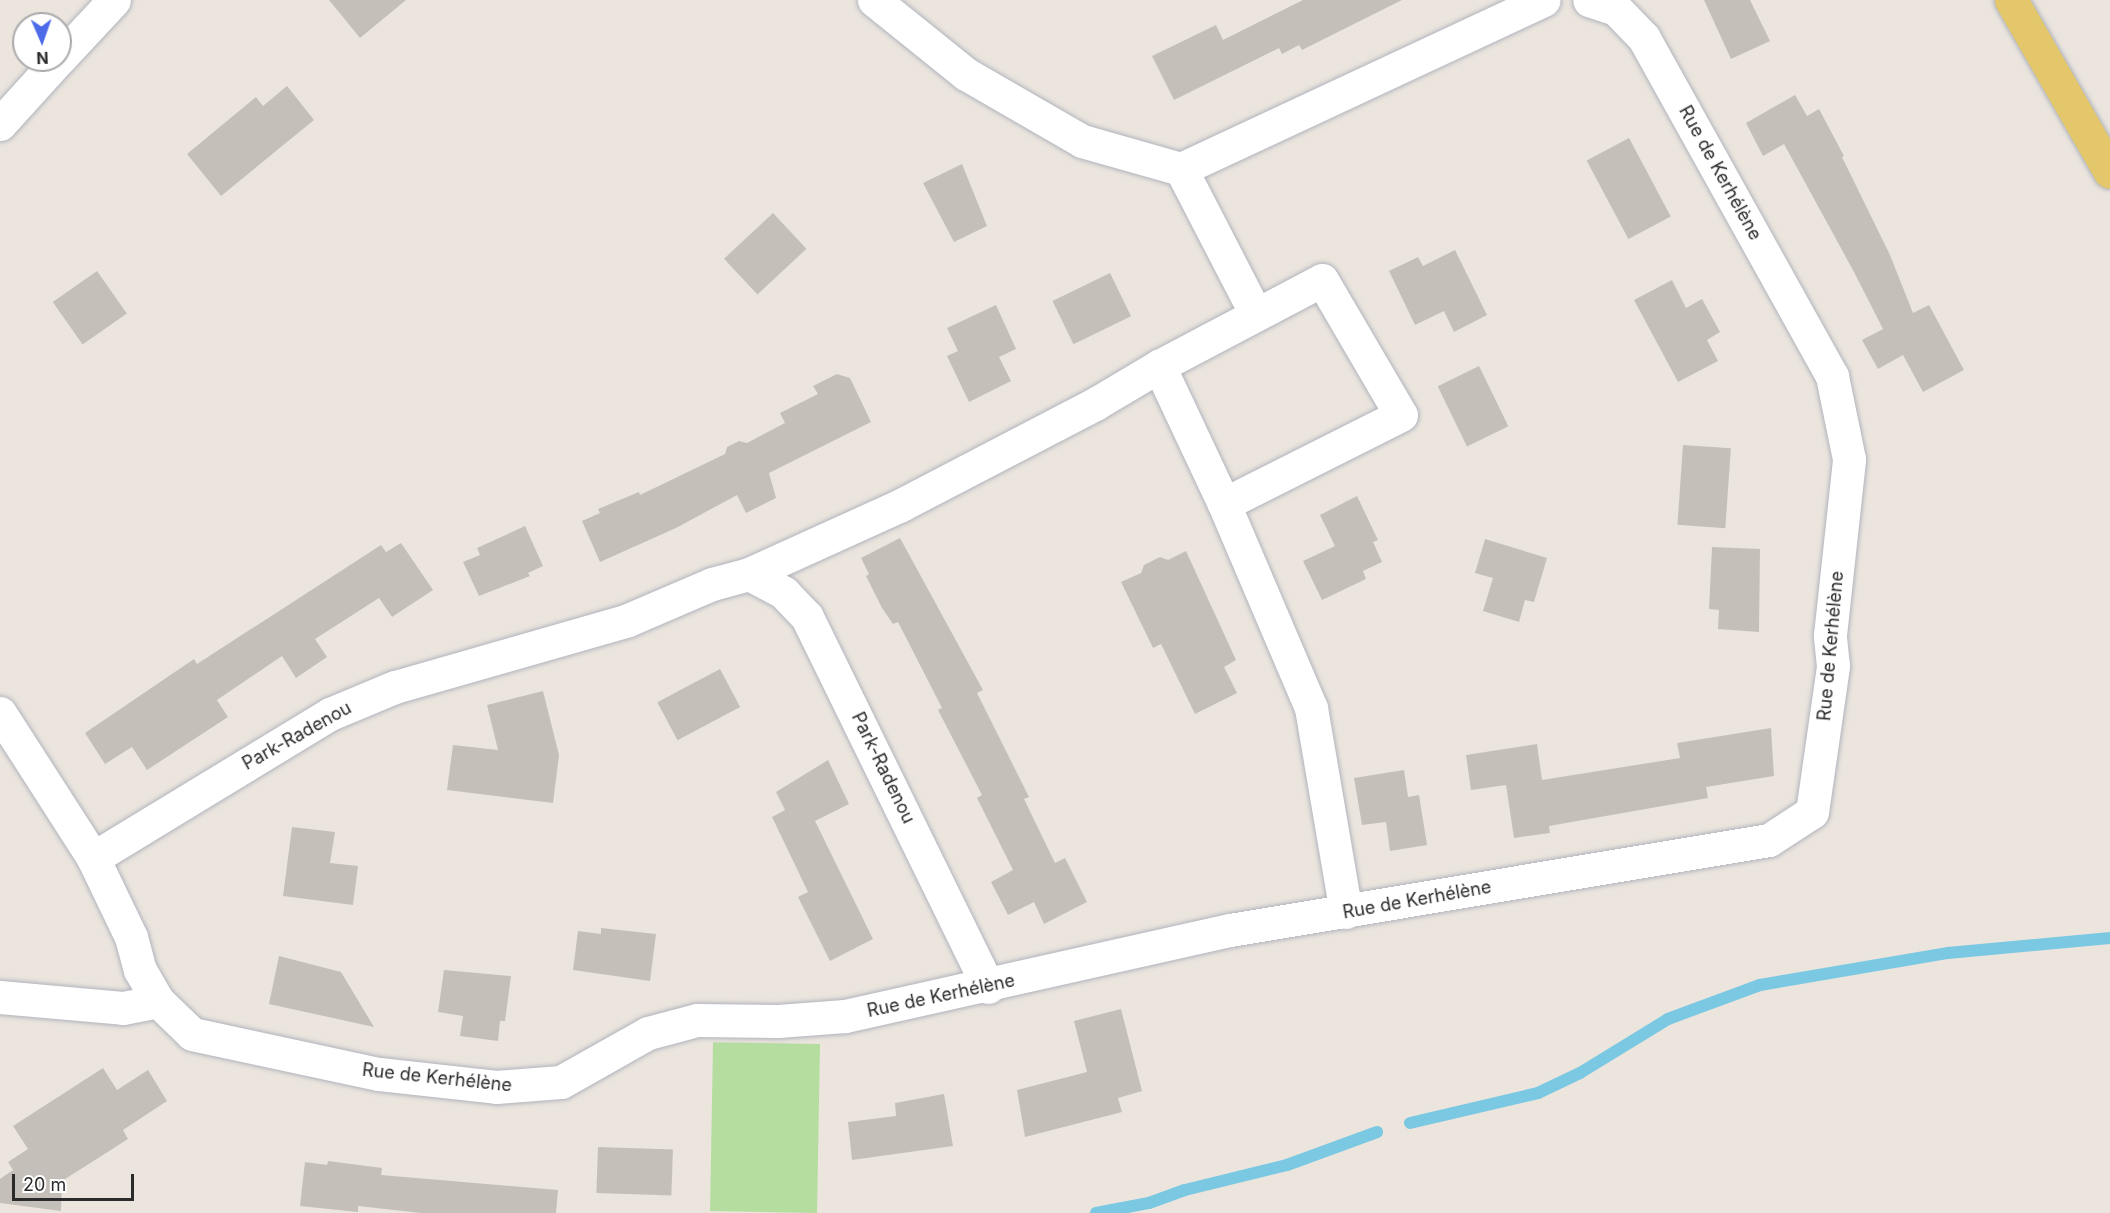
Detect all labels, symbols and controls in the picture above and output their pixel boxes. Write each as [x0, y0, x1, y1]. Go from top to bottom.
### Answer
north arrow [12, 12, 72, 72]
text: N [36, 48, 49, 68]
street label: Rue de Kerhélène [1674, 102, 1766, 244]
street label: Rue de Kerhélène [1814, 570, 1848, 722]
street label: Park-Radenou [239, 697, 355, 775]
street label: Park-Radenou [847, 709, 919, 827]
street label: Rue de Kerhélène [1341, 876, 1493, 924]
street label: Rue de Kerhélène [865, 970, 1017, 1022]
street label: Rue de Kerhélène [361, 1059, 513, 1097]
scale bar [15, 1162, 136, 1200]
text: 20 m [23, 1174, 66, 1195]

